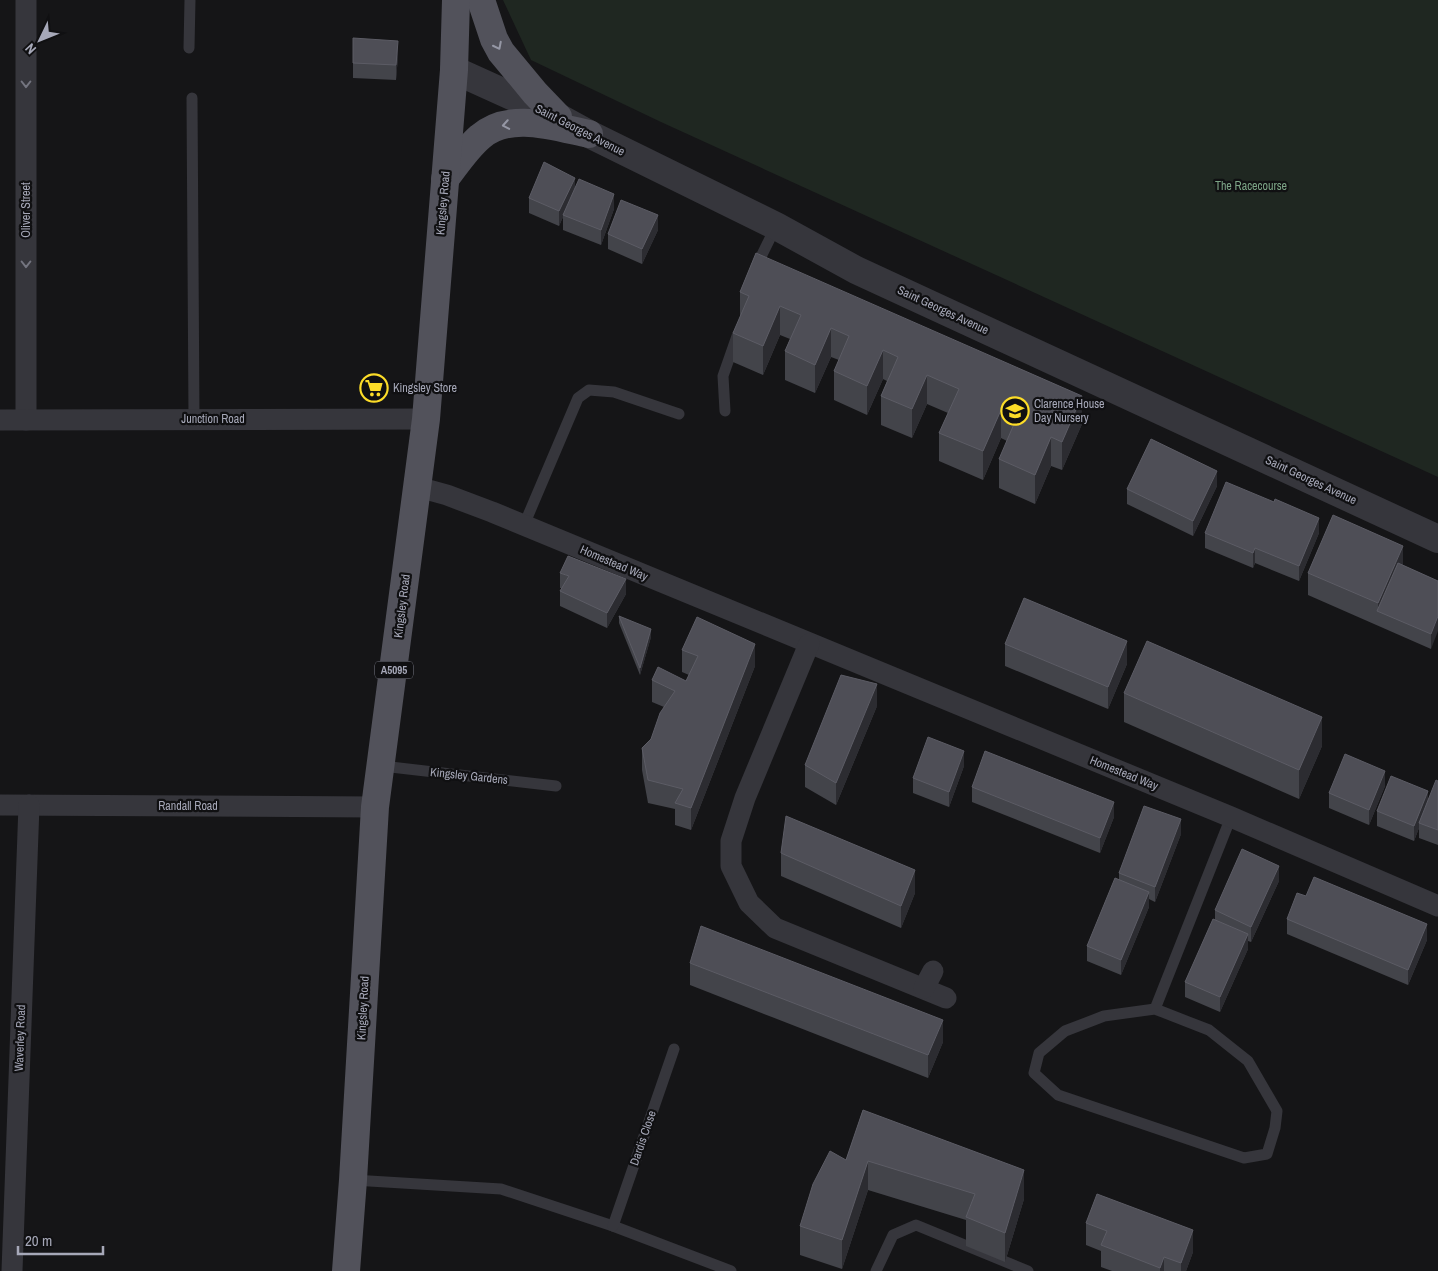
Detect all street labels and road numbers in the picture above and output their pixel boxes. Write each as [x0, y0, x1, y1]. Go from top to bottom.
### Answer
street label: Saint Georges Avenue [532, 100, 628, 160]
street label: Kingsley Road [432, 170, 454, 236]
street label: Oliver Street [18, 182, 34, 238]
street label: Saint Georges Avenue [895, 282, 991, 338]
street label: Junction Road [181, 411, 245, 427]
street label: Saint Georges Avenue [1263, 452, 1359, 508]
street label: Homestead Way [578, 541, 651, 585]
street label: Kingsley Road [390, 573, 414, 639]
road number: A5095 [375, 662, 413, 678]
street label: Homestead Way [1087, 752, 1161, 794]
street label: Kingsley Gardens [429, 764, 509, 788]
street label: Randall Road [158, 798, 218, 814]
street label: Kingsley Road [353, 976, 373, 1040]
street label: Waverley Road [11, 1004, 29, 1072]
street label: Dardis Close [626, 1109, 660, 1167]

